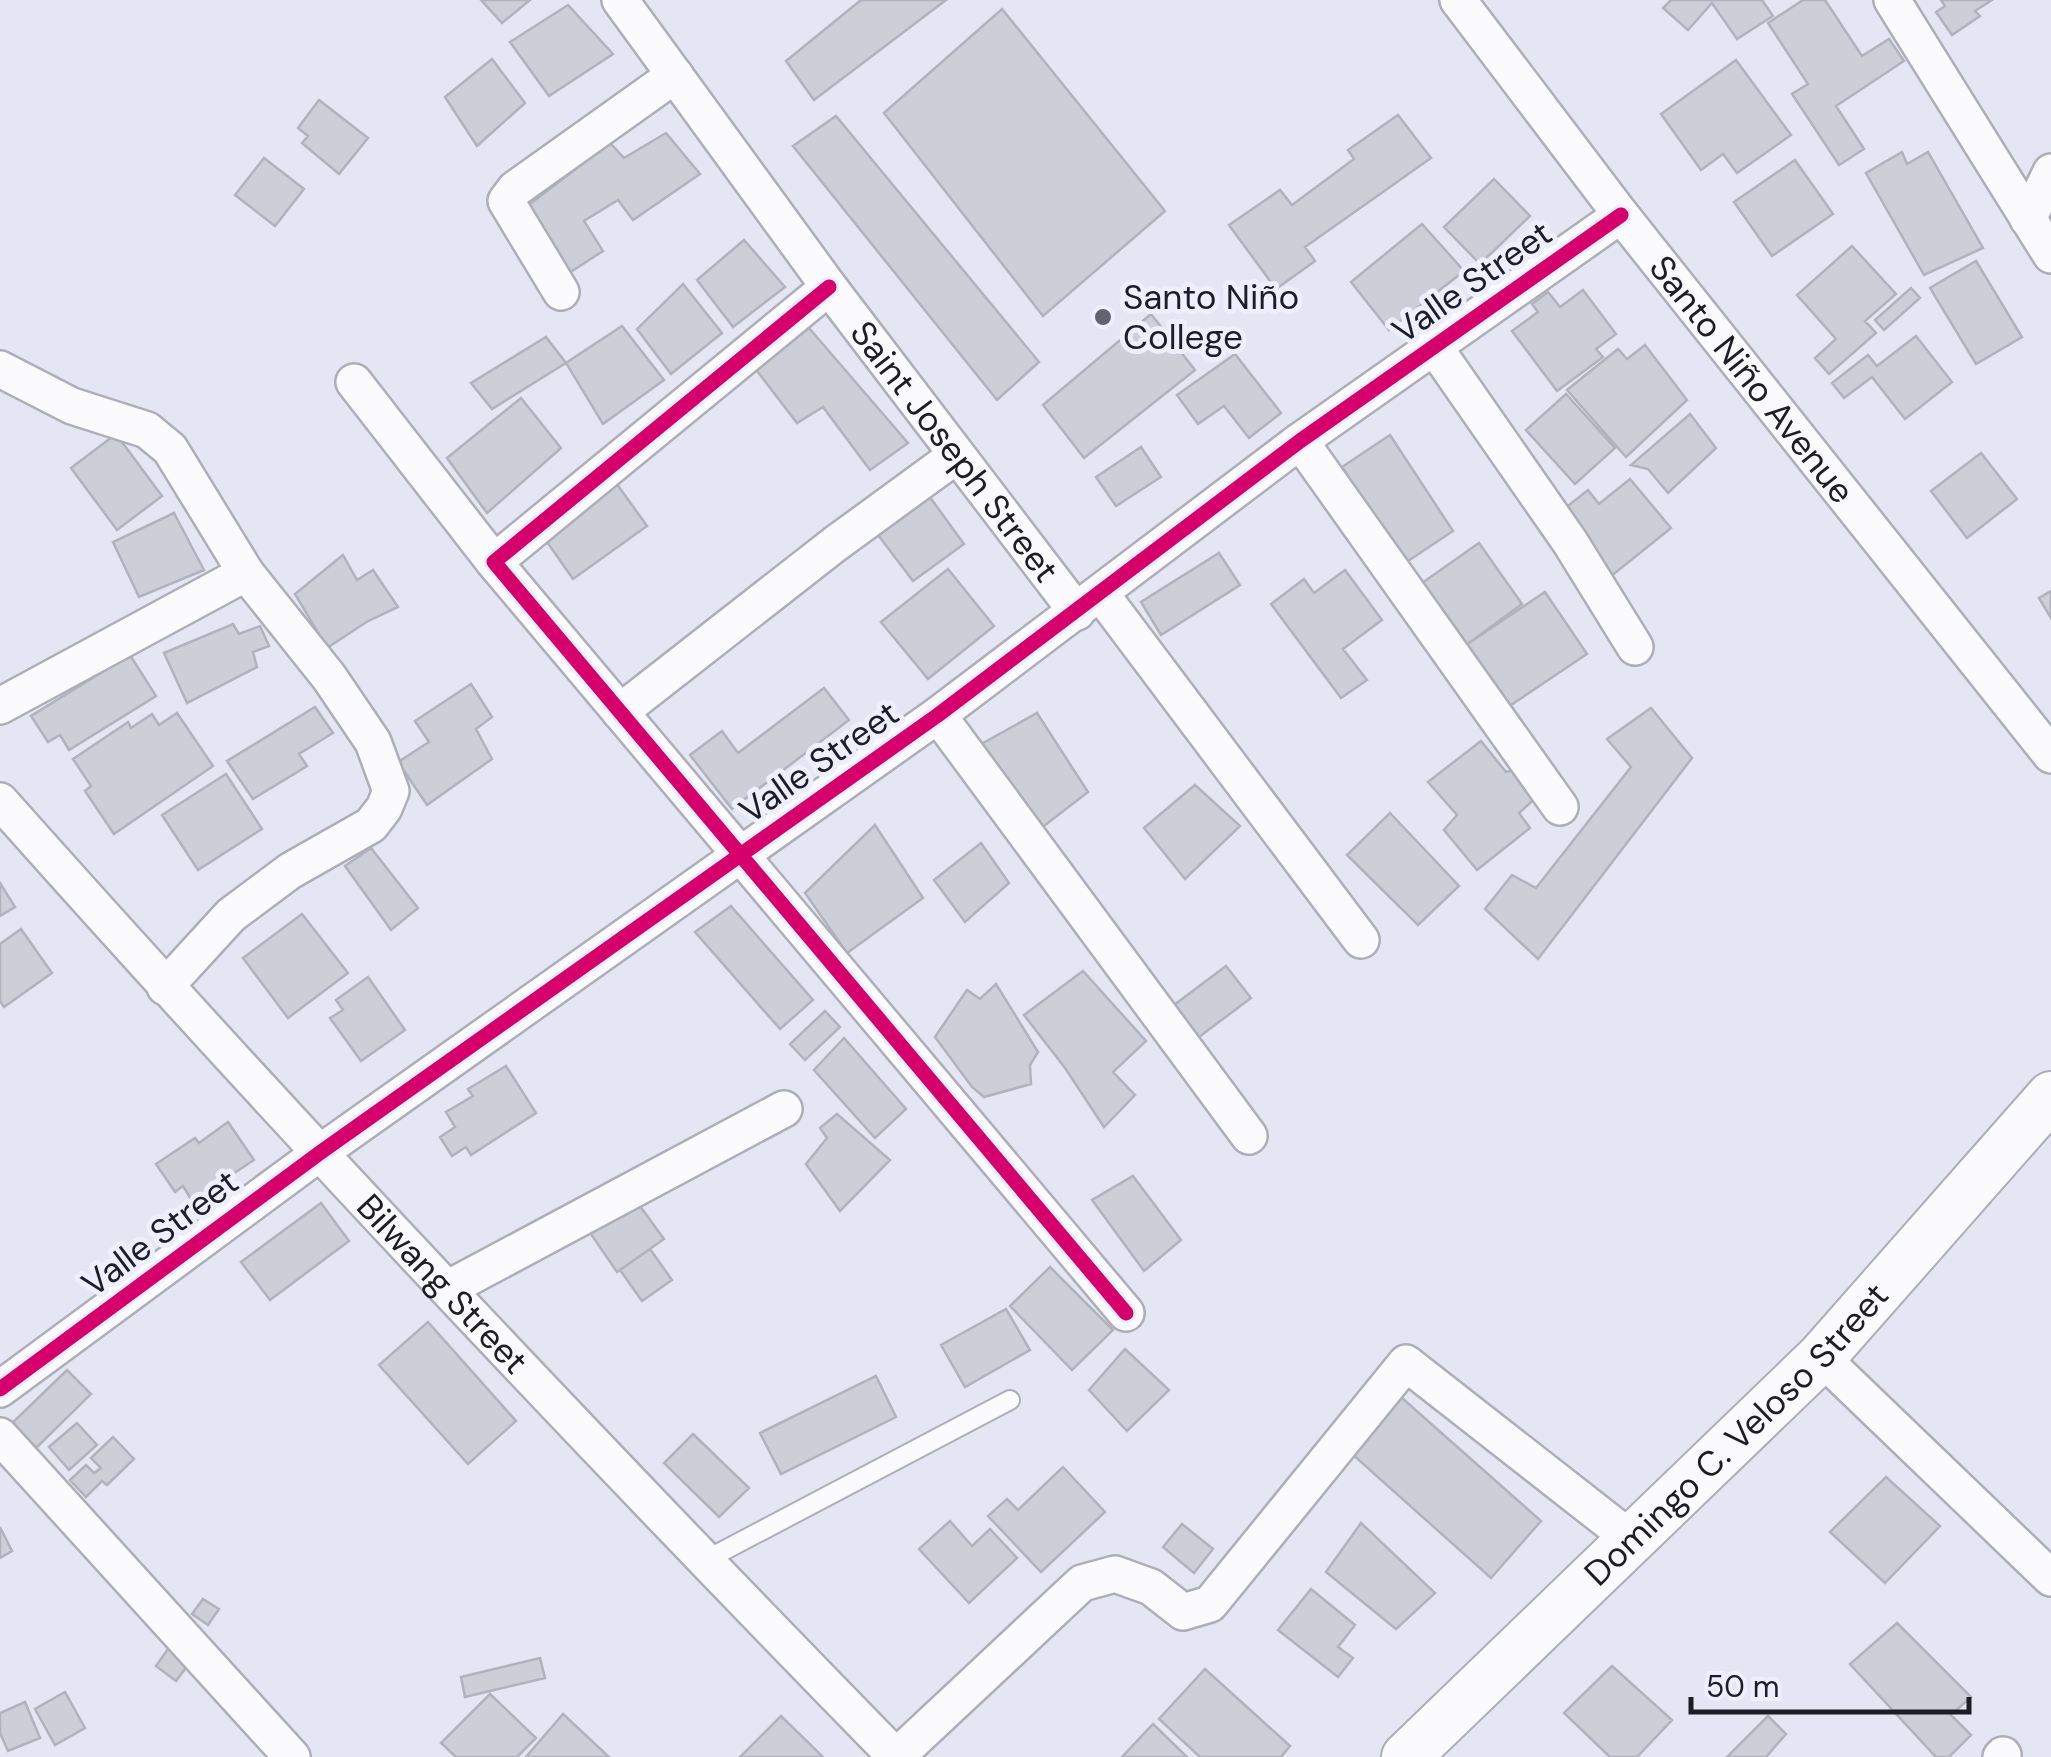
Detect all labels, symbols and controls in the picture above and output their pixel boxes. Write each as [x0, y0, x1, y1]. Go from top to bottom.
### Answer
street label: Valle Street [1383, 210, 1561, 354]
street label: Santo Niño Avenue [1639, 246, 1865, 513]
place label: Santo Niño College [1123, 274, 1299, 360]
marker: Santo Niño College [1092, 306, 1114, 328]
street label: Saint Joseph Street [840, 311, 1069, 592]
street label: Valle Street [730, 690, 908, 834]
street label: Valle Street [72, 1159, 248, 1307]
street label: Bilwang Street [347, 1184, 538, 1384]
street label: Domingo C. Veloso Street [1575, 1273, 1899, 1596]
scale bar [1691, 1652, 1968, 1714]
text: 50 m [1706, 1667, 1780, 1706]

